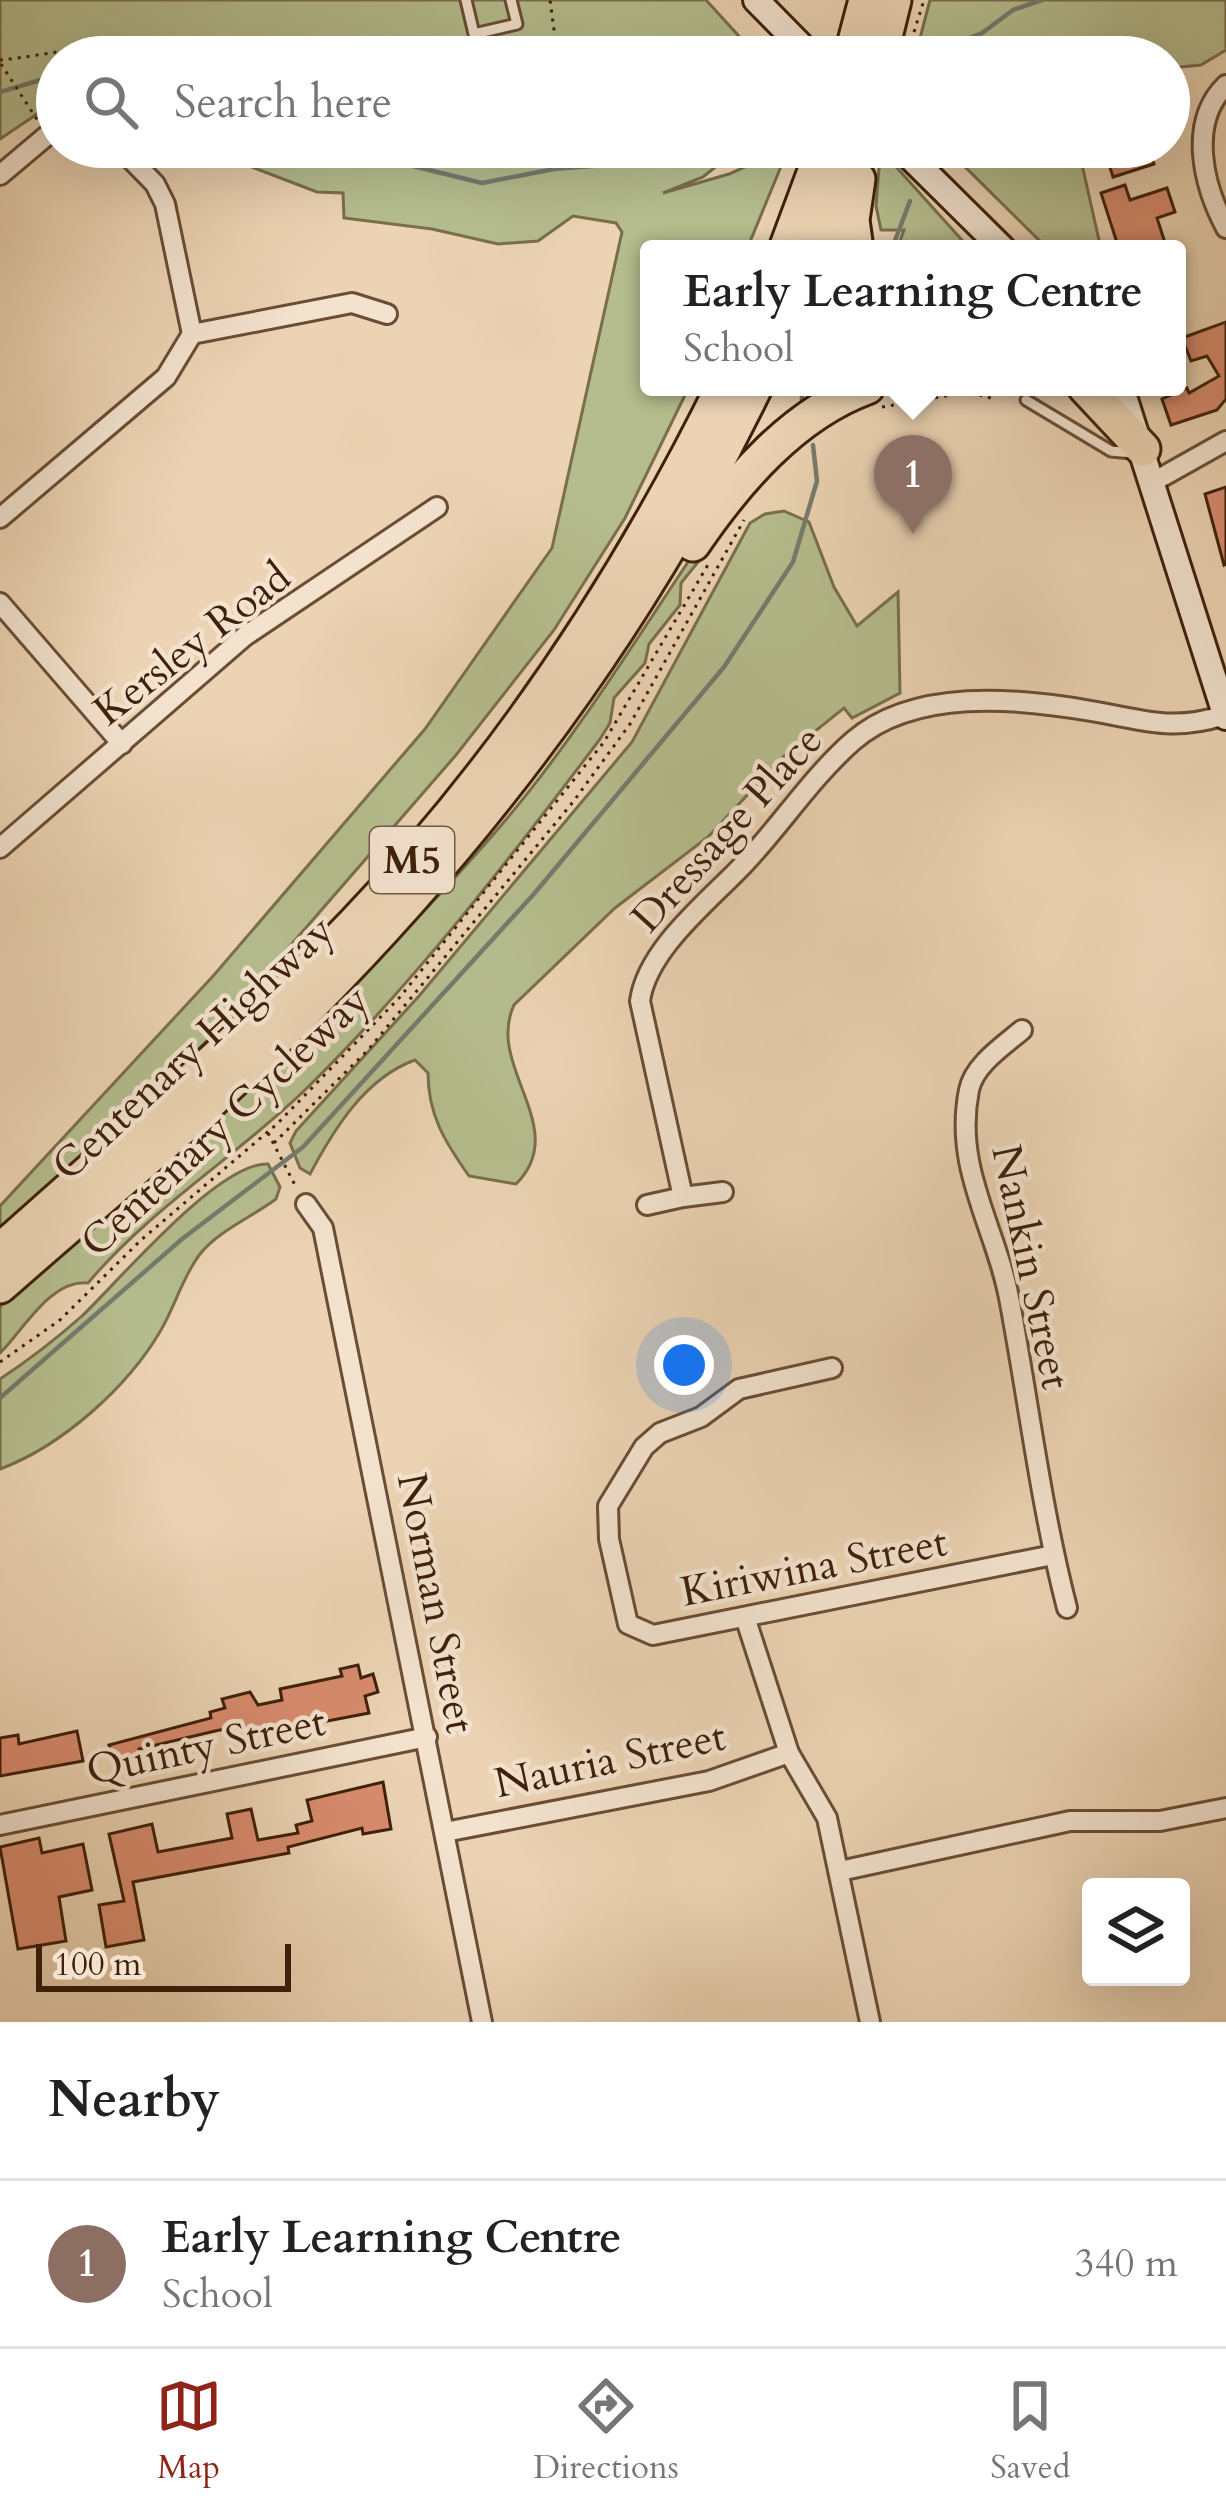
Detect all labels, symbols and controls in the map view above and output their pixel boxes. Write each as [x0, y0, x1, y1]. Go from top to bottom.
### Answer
search box [36, 36, 1190, 168]
icon: search [78, 69, 144, 135]
text: Search here [174, 72, 392, 133]
popup [640, 240, 1186, 396]
text: Early Learning Centre [683, 261, 1143, 322]
text: School [683, 322, 794, 375]
pin: 1 [874, 435, 952, 534]
street label: Kersley Road [82, 549, 302, 739]
street label: Dressage Place [619, 713, 835, 945]
road number: M5 [370, 827, 454, 893]
street label: Centenary Highway [40, 902, 346, 1194]
street label: Centenary Cycleway [68, 972, 382, 1270]
street label: Nankin Street [977, 1140, 1085, 1394]
your location [654, 1335, 714, 1395]
street label: Norman Street [383, 1468, 489, 1738]
street label: Kiriwina Street [676, 1513, 952, 1621]
street label: Quinty Street [81, 1693, 331, 1799]
street label: Nauria Street [489, 1708, 731, 1812]
map controls [1082, 1878, 1190, 1986]
button: layers [1082, 1878, 1190, 1986]
scale bar [36, 1938, 291, 1991]
text: 100 m [54, 1942, 141, 1987]
text: Nearby [48, 2065, 220, 2135]
text: Early Learning Centre [162, 2207, 622, 2268]
text: 1 [77, 2237, 97, 2290]
text: 340 m [1075, 2237, 1178, 2290]
text: School [162, 2268, 273, 2321]
tab: Map [156, 2373, 222, 2490]
tab: Directions [533, 2373, 679, 2490]
tab: Saved [990, 2373, 1070, 2490]

